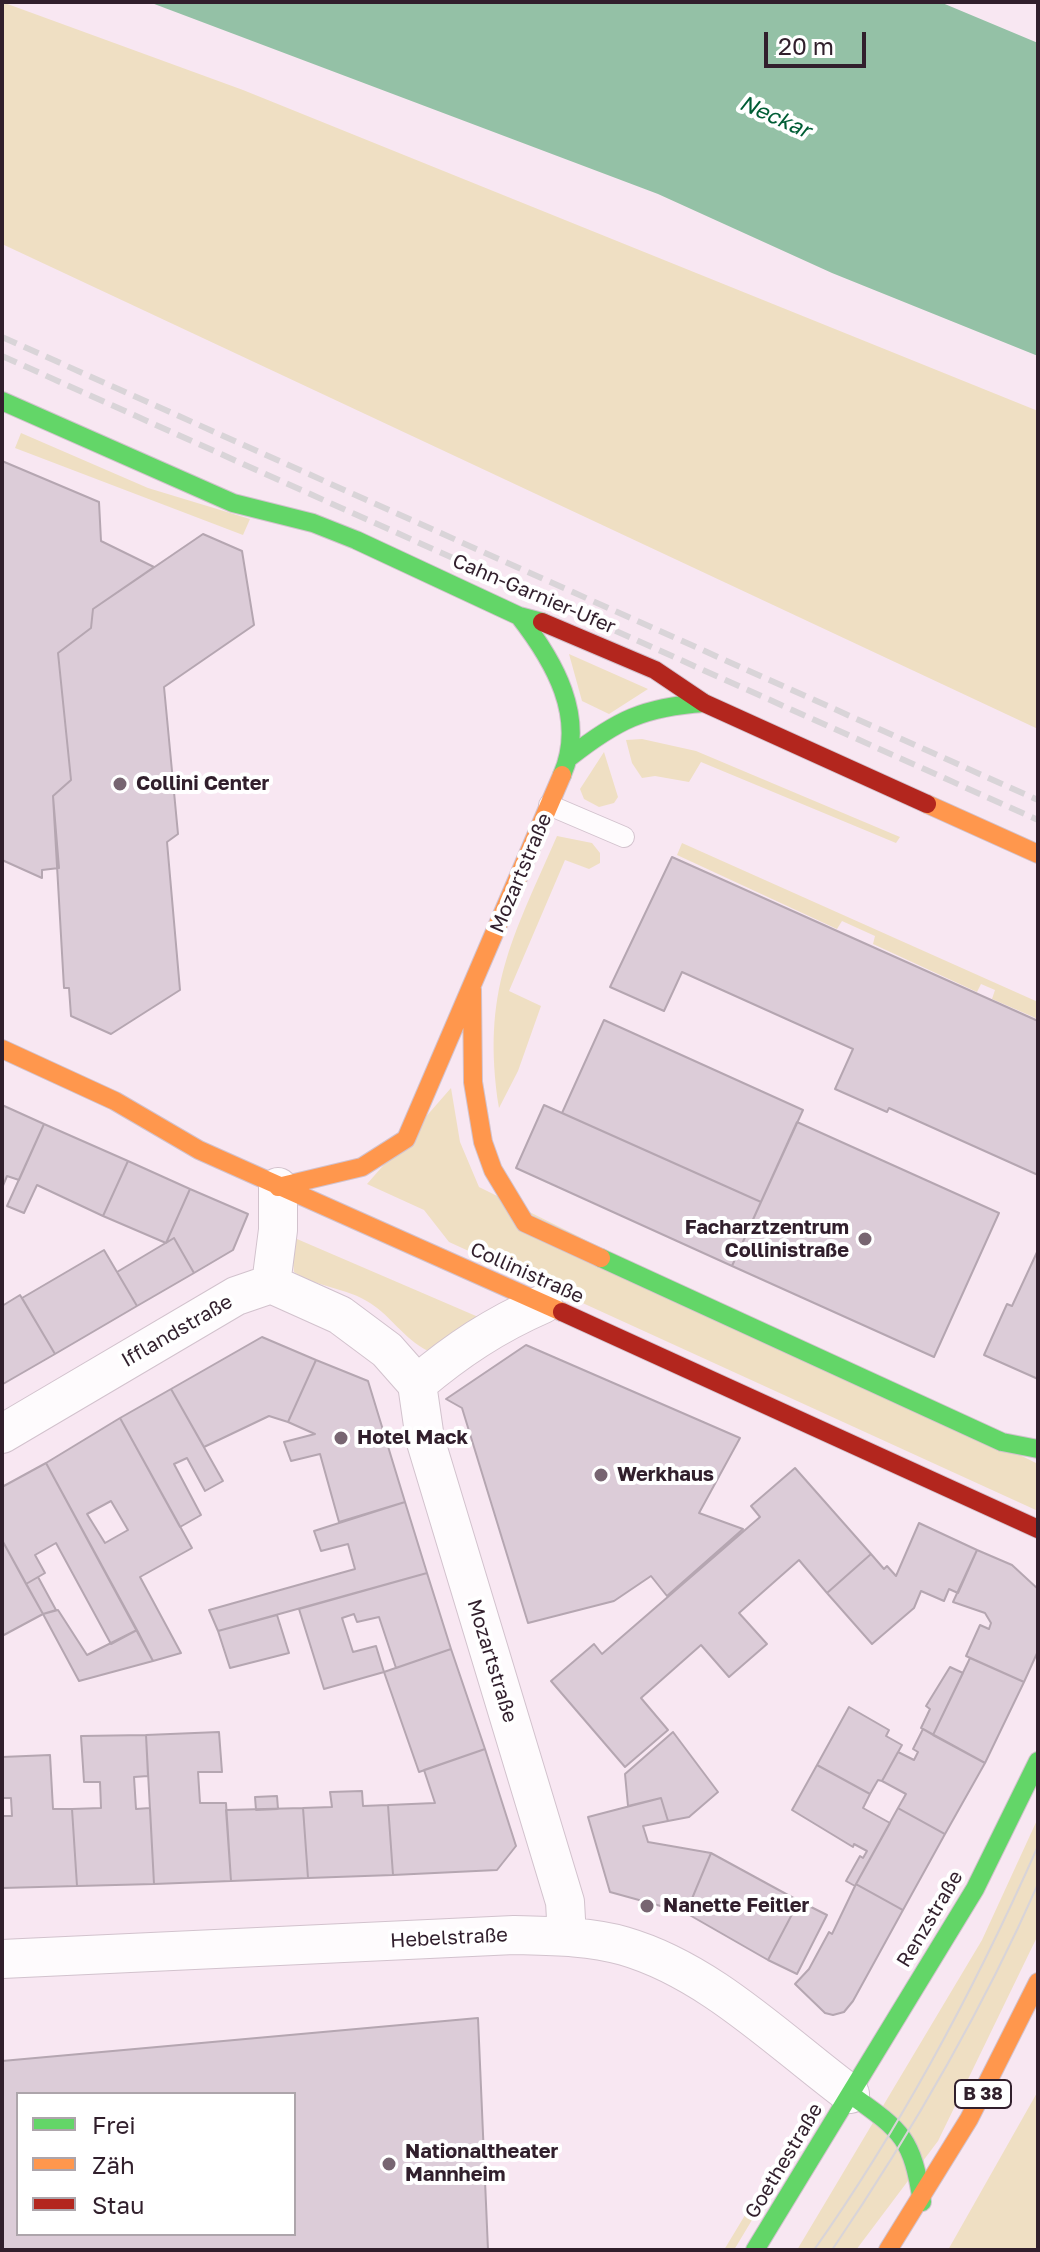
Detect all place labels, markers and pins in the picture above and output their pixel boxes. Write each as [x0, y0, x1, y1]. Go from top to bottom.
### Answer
place label: Collini Center [136, 772, 269, 796]
marker: Collini Center [111, 775, 129, 793]
place label: Facharztzentrum Collinistraße [685, 1216, 849, 1263]
marker: Facharztzentrum Collinistraße [856, 1230, 874, 1248]
place label: Hotel Mack [357, 1426, 468, 1450]
marker: Hotel Mack [332, 1429, 350, 1447]
place label: Werkhaus [617, 1463, 714, 1487]
marker: Werkhaus [592, 1466, 610, 1484]
place label: Nanette Feitler [663, 1894, 809, 1918]
marker: Nanette Feitler [638, 1897, 656, 1915]
place label: Nationaltheater Mannheim [405, 2140, 558, 2187]
marker: Nationaltheater Mannheim [380, 2155, 398, 2173]

